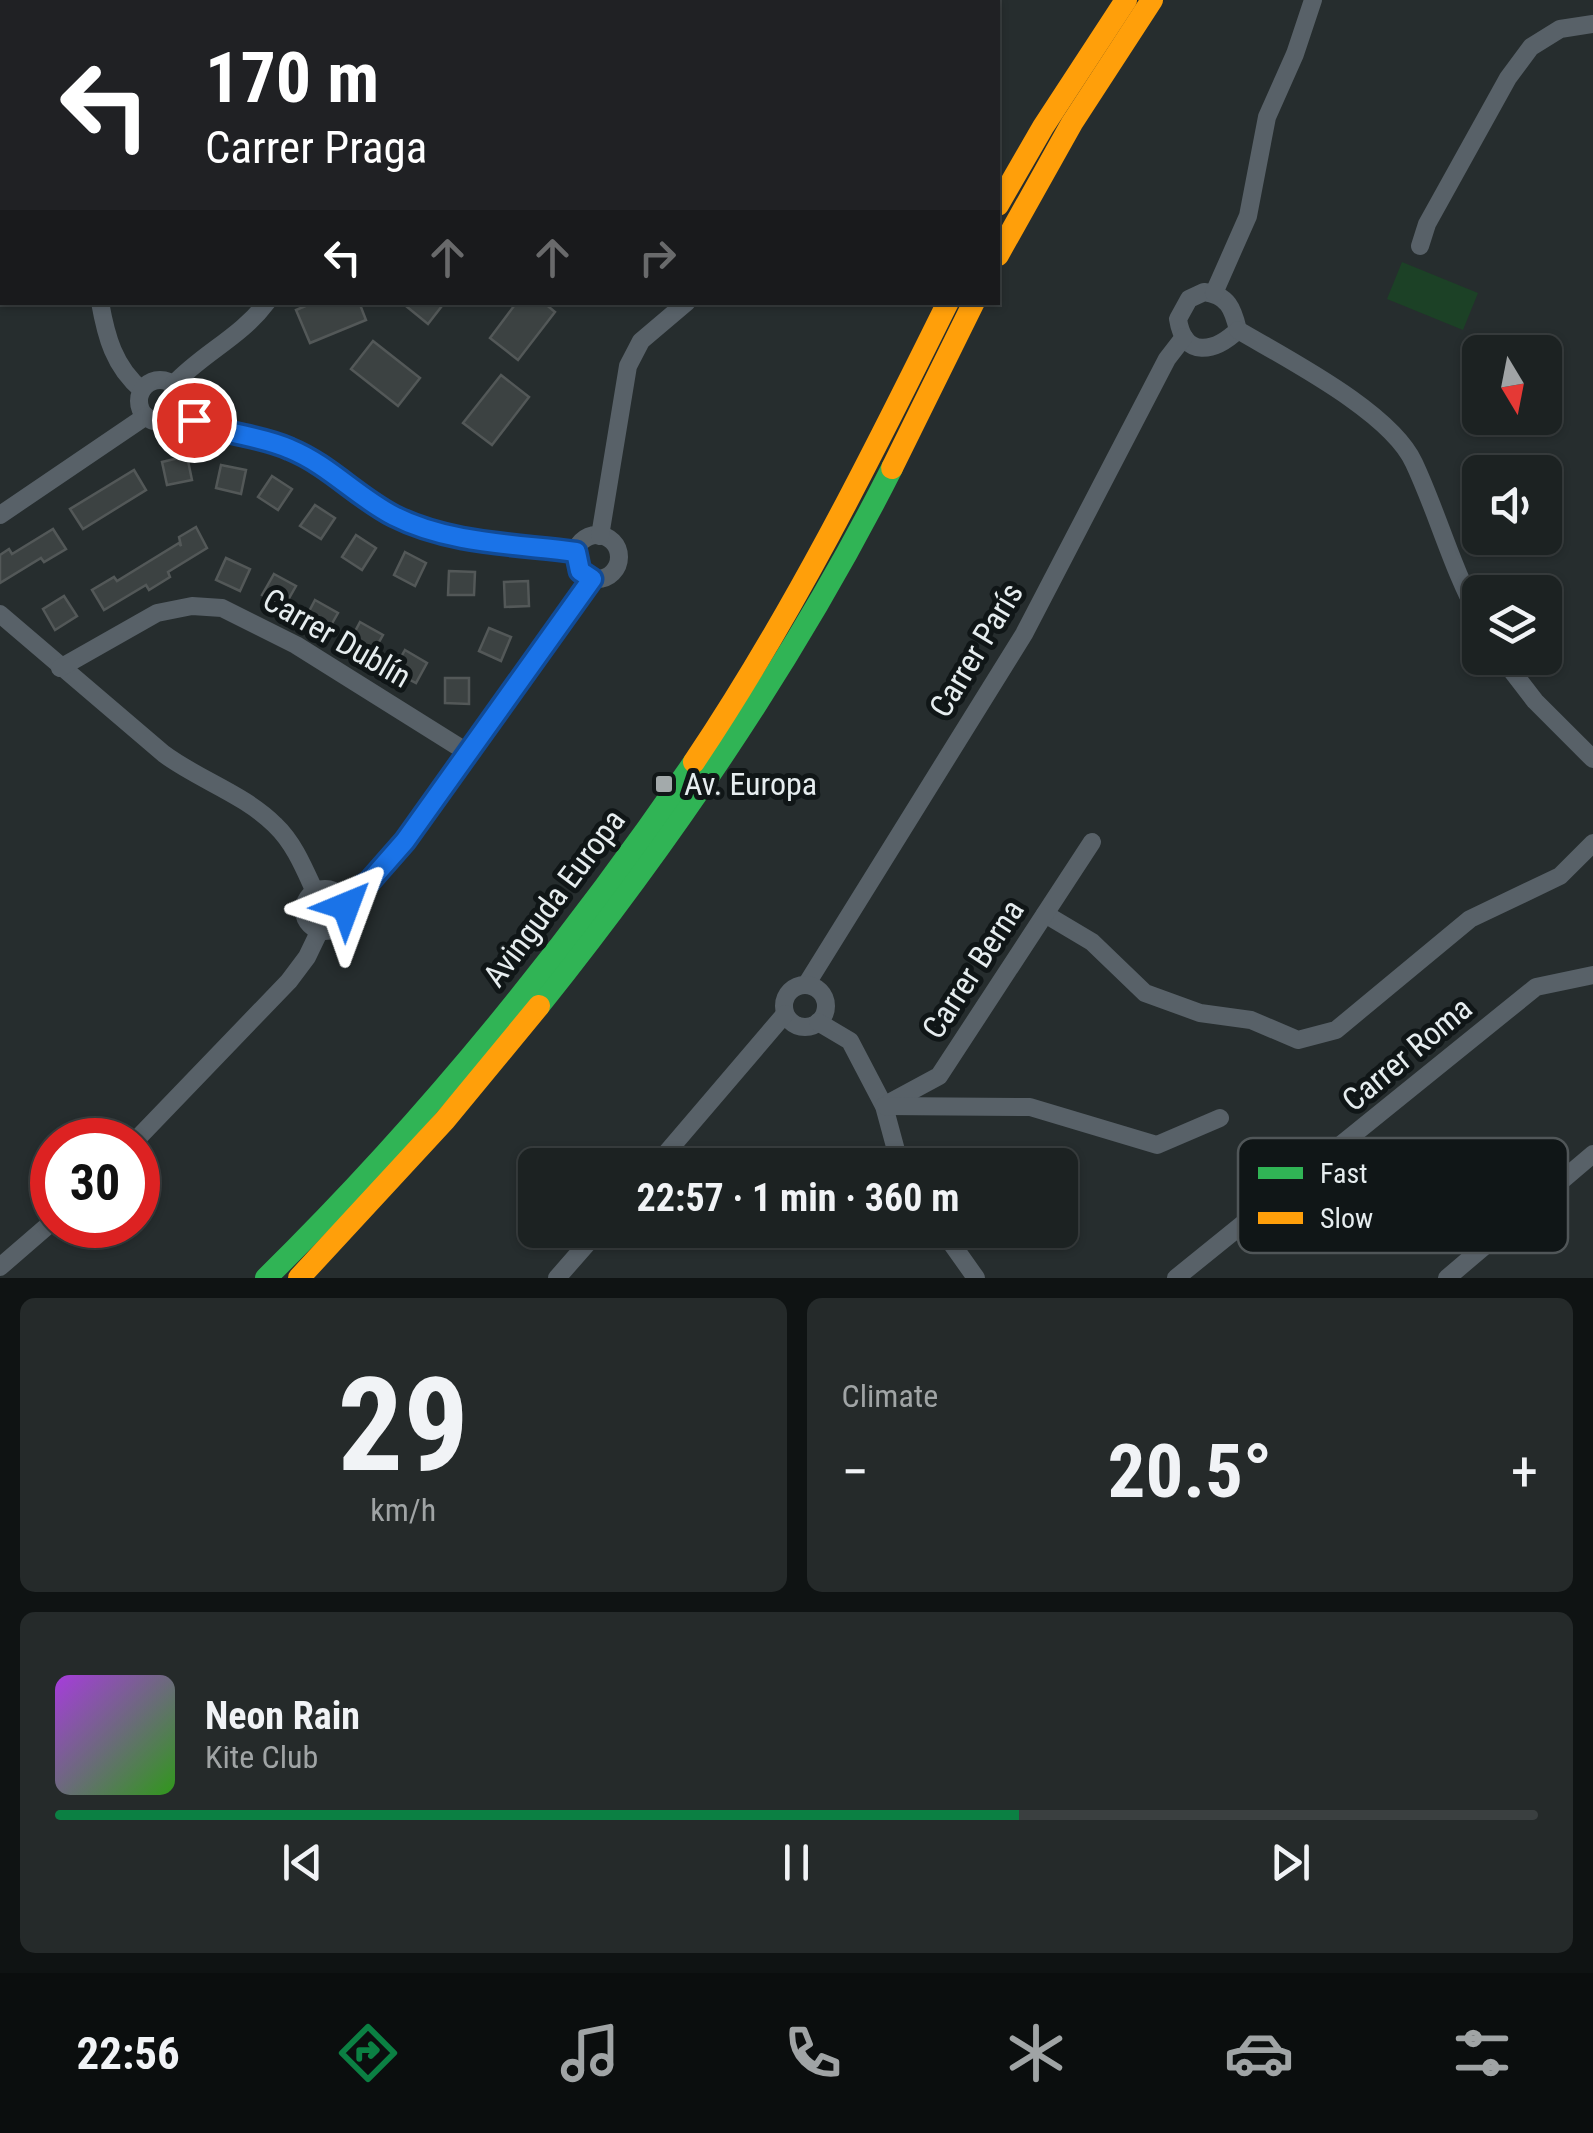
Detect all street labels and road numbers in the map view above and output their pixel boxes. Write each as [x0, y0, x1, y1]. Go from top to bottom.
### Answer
street label: Carrer París [921, 576, 1031, 724]
street label: Carrer Dublín [256, 580, 418, 696]
street label: Avinguda Europa [475, 802, 633, 994]
street label: Carrer Berna [914, 892, 1032, 1046]
street label: Carrer Roma [1335, 989, 1479, 1119]

